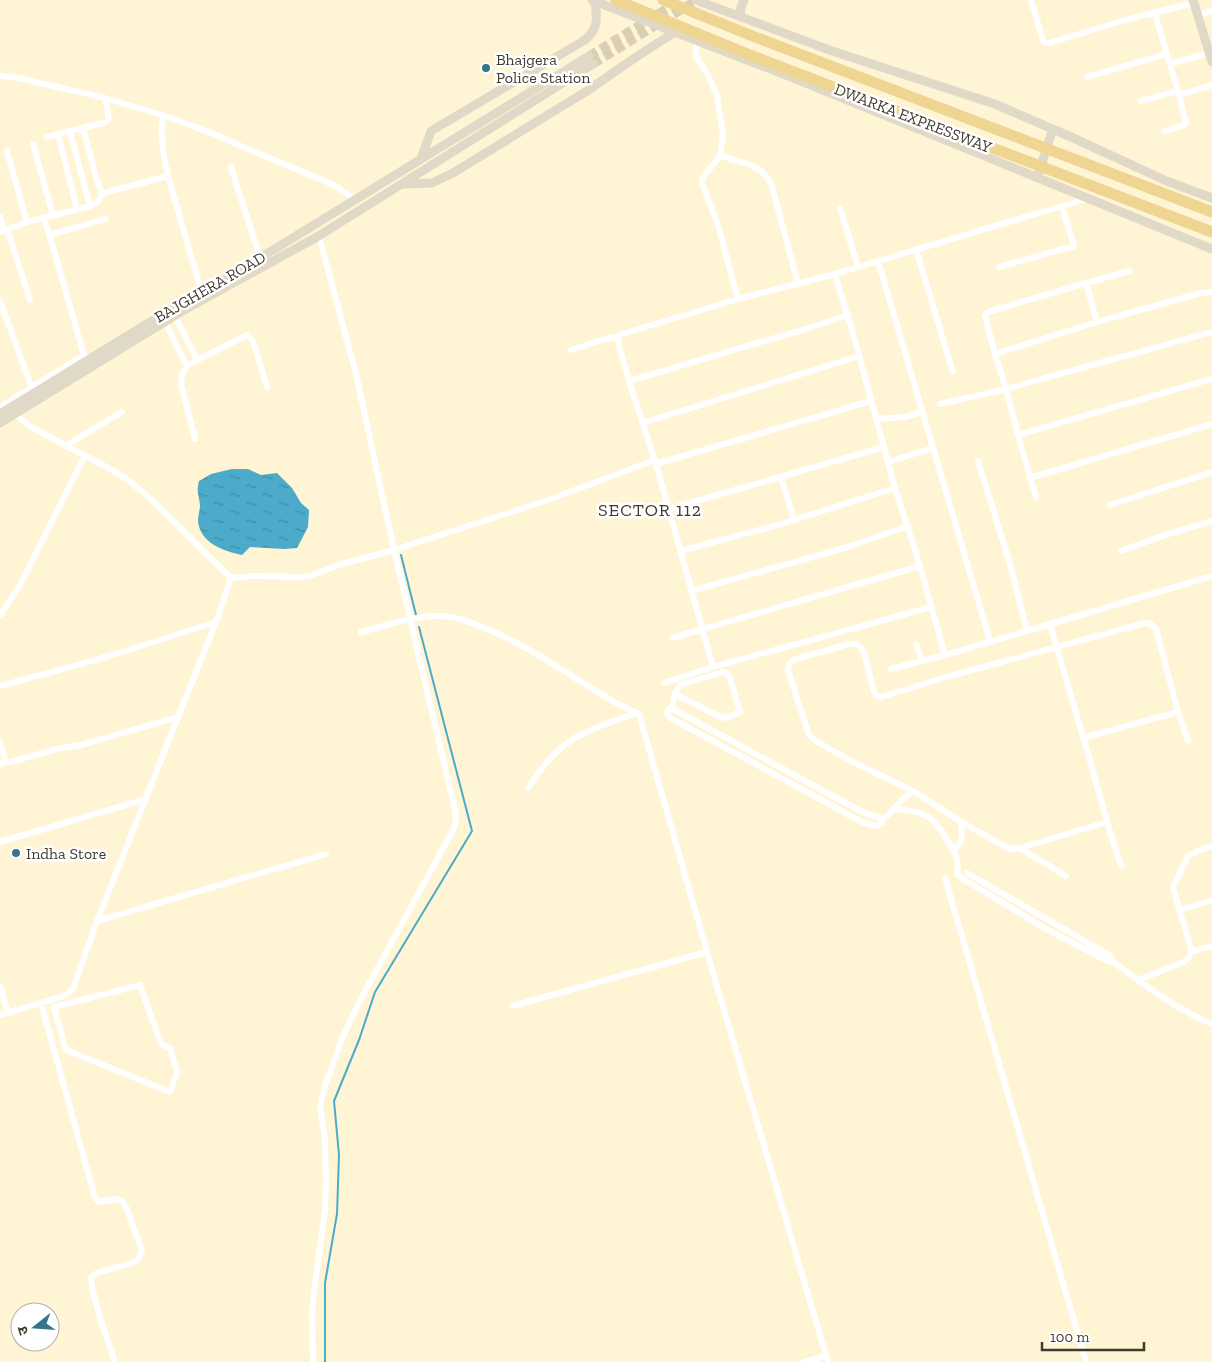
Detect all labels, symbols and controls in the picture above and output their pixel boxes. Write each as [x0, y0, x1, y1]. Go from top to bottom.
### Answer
place label: Bhajgera Police Station [496, 50, 591, 87]
marker: Bhajgera Police Station [480, 62, 492, 74]
street label: DWARKA EXPRESSWAY [832, 79, 994, 157]
street label: BAJGHERA ROAD [151, 247, 269, 327]
district label: SECTOR 112 [598, 499, 702, 521]
place label: Indha Store [26, 844, 106, 863]
marker: Indha Store [10, 847, 22, 859]
north arrow [10, 1302, 60, 1352]
scale bar [1042, 1320, 1144, 1352]
text: उ [13, 1323, 32, 1337]
text: 100 m [1050, 1328, 1089, 1346]

